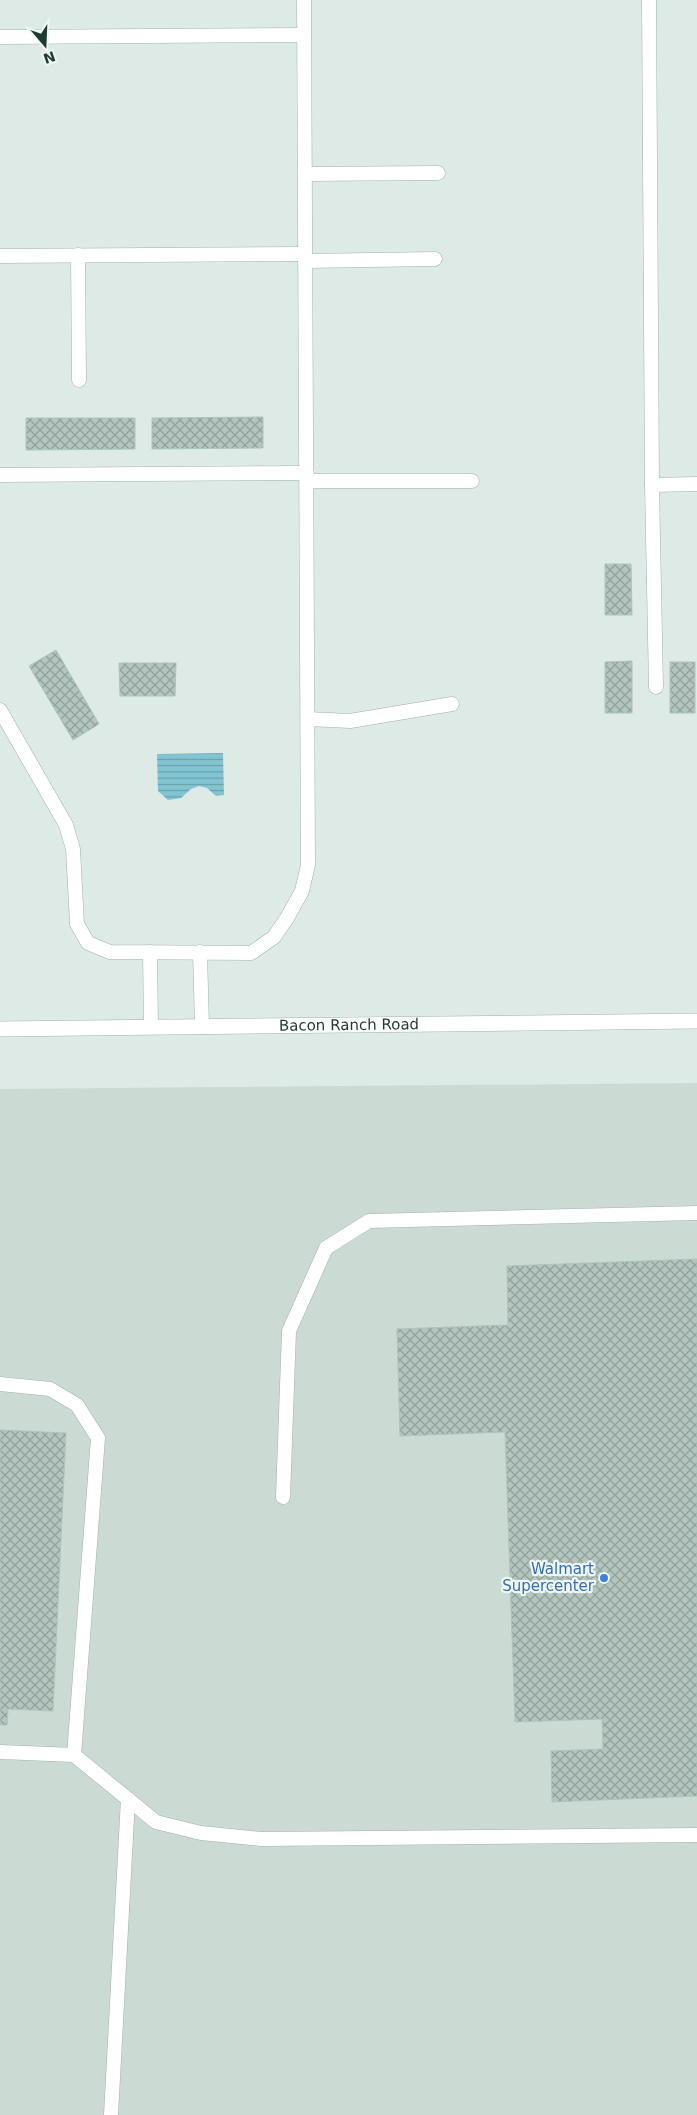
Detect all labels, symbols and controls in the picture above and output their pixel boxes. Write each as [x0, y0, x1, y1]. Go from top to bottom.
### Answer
north arrow [20, 20, 70, 70]
text: N [41, 48, 57, 67]
street label: Bacon Ranch Road [279, 1015, 419, 1035]
place label: Walmart Supercenter [502, 1560, 595, 1595]
marker: Walmart Supercenter [598, 1572, 610, 1584]

